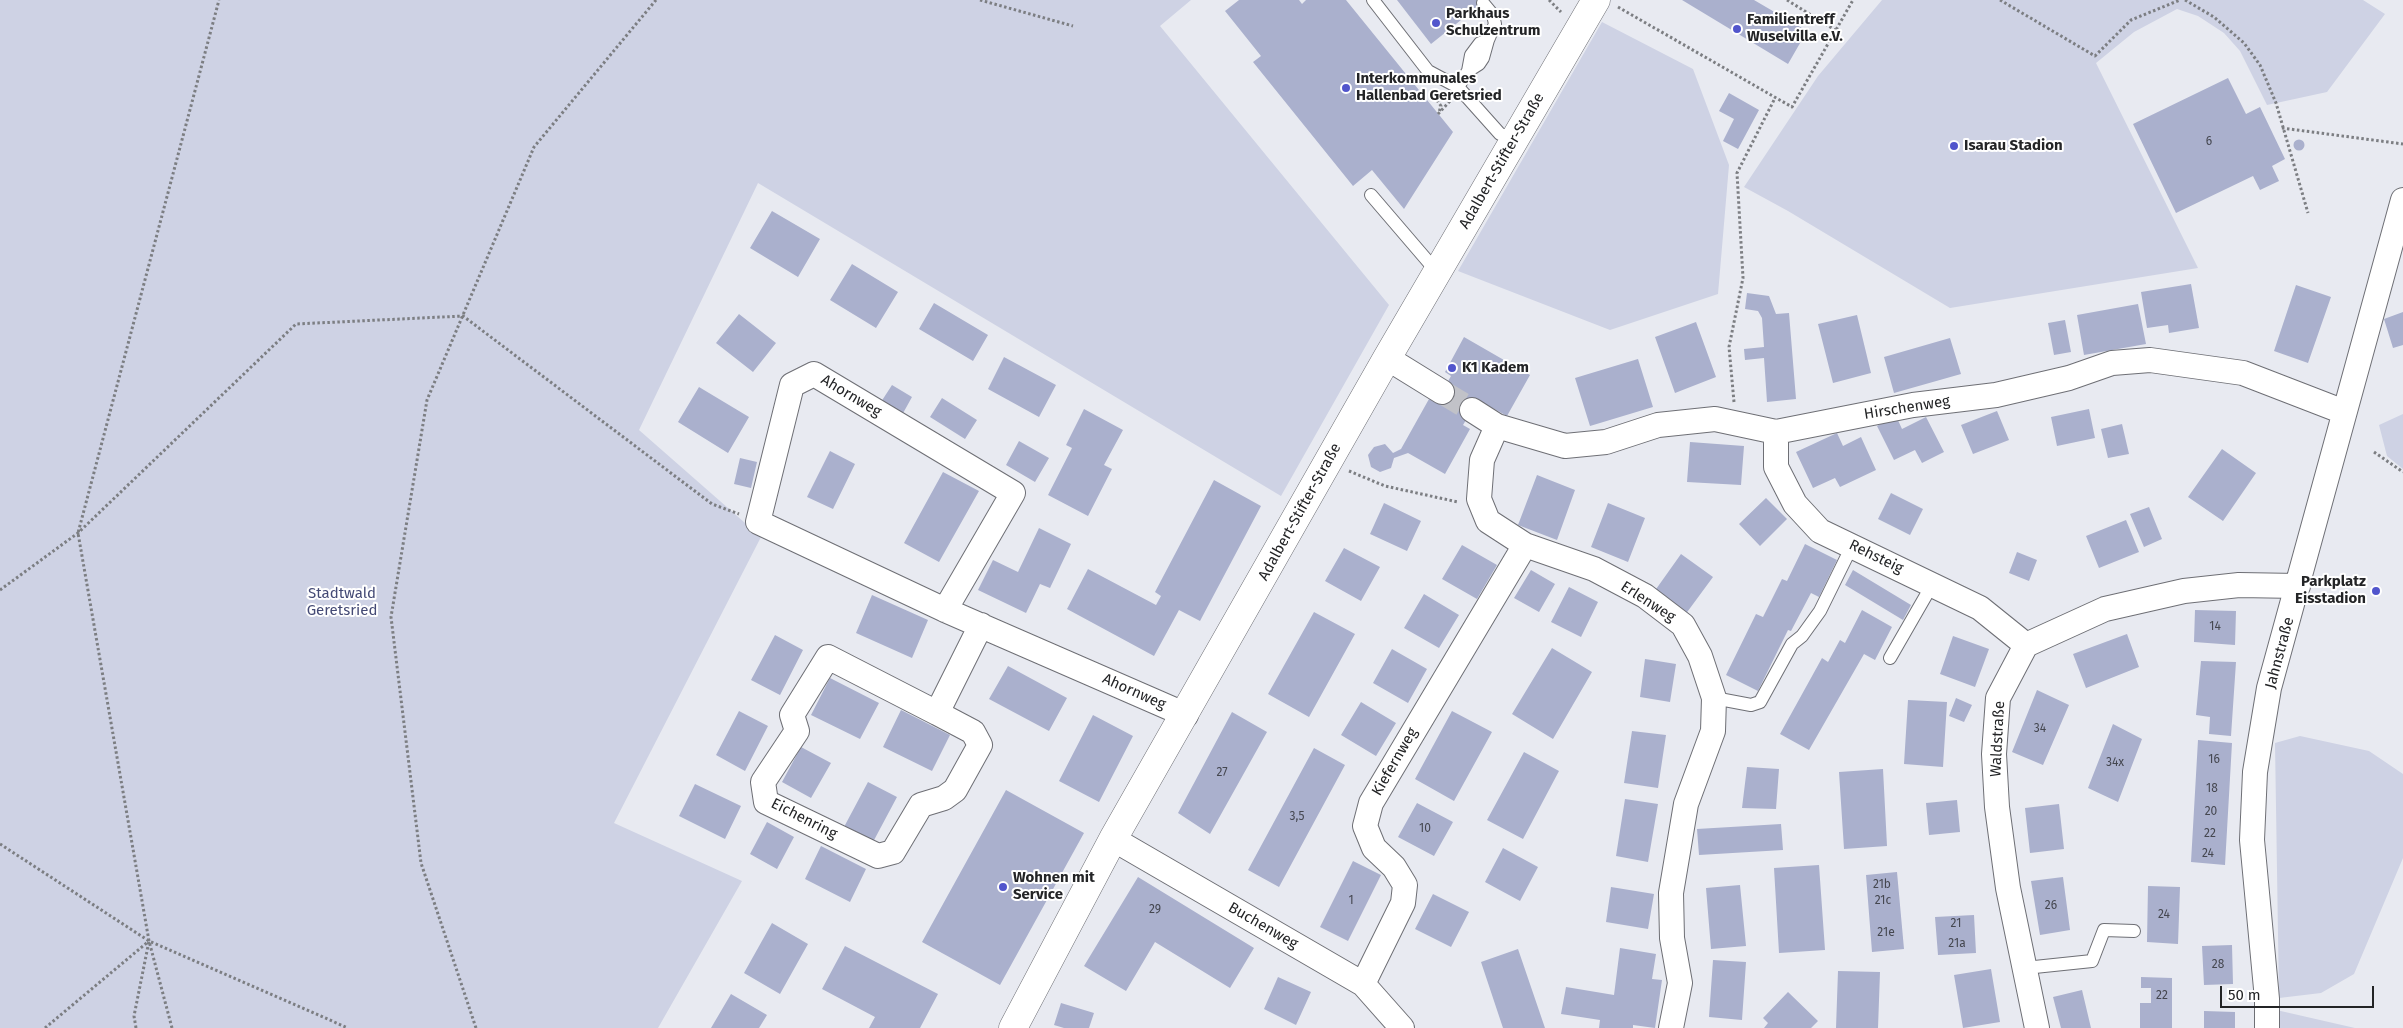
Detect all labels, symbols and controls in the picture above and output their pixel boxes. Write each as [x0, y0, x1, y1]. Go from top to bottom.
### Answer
place label: Parkhaus Schulzentrum [1446, 5, 1540, 40]
place label: Familientreff Wuselvilla e.V. [1747, 11, 1843, 46]
marker: Parkhaus Schulzentrum [1430, 17, 1442, 29]
marker: Familientreff Wuselvilla e.V. [1731, 23, 1743, 35]
place label: Interkommunales Hallenbad Geretsried [1356, 70, 1502, 105]
marker: Interkommunales Hallenbad Geretsried [1340, 82, 1352, 94]
street label: Adalbert-Stifter-Straße [1456, 90, 1548, 232]
house number: 6 [2206, 135, 2212, 149]
place label: Isarau Stadion [1964, 137, 2063, 155]
marker: Isarau Stadion [1948, 140, 1960, 152]
place label: K1 Kadem [1462, 359, 1529, 377]
marker: K1 Kadem [1446, 362, 1458, 374]
street label: Ahornweg [817, 371, 885, 421]
street label: Hirschenweg [1863, 392, 1951, 424]
street label: Adalbert-Stifter-Straße [1255, 440, 1345, 584]
street label: Rehsteig [1846, 536, 1906, 578]
place label: Parkplatz Eisstadion [2295, 573, 2366, 608]
street label: Erlenweg [1617, 578, 1679, 626]
park label: Stadtwald Geretsried [307, 585, 377, 620]
marker: Parkplatz Eisstadion [2370, 585, 2382, 597]
street label: Jahnstraße [2262, 615, 2298, 691]
house number: 14 [2209, 620, 2221, 634]
street label: Ahornweg [1100, 670, 1168, 714]
street label: Waldstraße [1987, 701, 2009, 777]
house number: 34 [2034, 722, 2046, 736]
street label: Kiefernweg [1368, 725, 1422, 799]
house number: 16 [2208, 753, 2220, 767]
house number: 34x [2106, 756, 2124, 770]
house number: 27 [1216, 766, 1228, 780]
house number: 18 [2206, 782, 2218, 796]
street label: Eichenring [768, 795, 840, 843]
house number: 20 [2205, 805, 2217, 819]
house number: 3,5 [1290, 810, 1304, 824]
house number: 10 [1419, 822, 1431, 836]
house number: 22 [2204, 827, 2216, 841]
house number: 24 [2202, 847, 2214, 861]
place label: Wohnen mit Service [1013, 869, 1095, 904]
house number: 21b [1873, 878, 1891, 892]
marker: Wohnen mit Service [997, 881, 1009, 893]
house number: 1 [1348, 894, 1354, 908]
house number: 21c [1875, 894, 1891, 908]
street label: Buchenweg [1225, 899, 1301, 953]
house number: 26 [2045, 899, 2057, 913]
house number: 29 [1149, 903, 1161, 917]
house number: 24 [2158, 908, 2170, 922]
house number: 21 [1951, 917, 1961, 931]
house number: 21e [1877, 926, 1895, 940]
house number: 21a [1948, 937, 1966, 951]
house number: 28 [2212, 958, 2224, 972]
scale bar [2223, 976, 2377, 1008]
text: 50 m [2228, 986, 2261, 1004]
house number: 22 [2156, 989, 2168, 1003]

